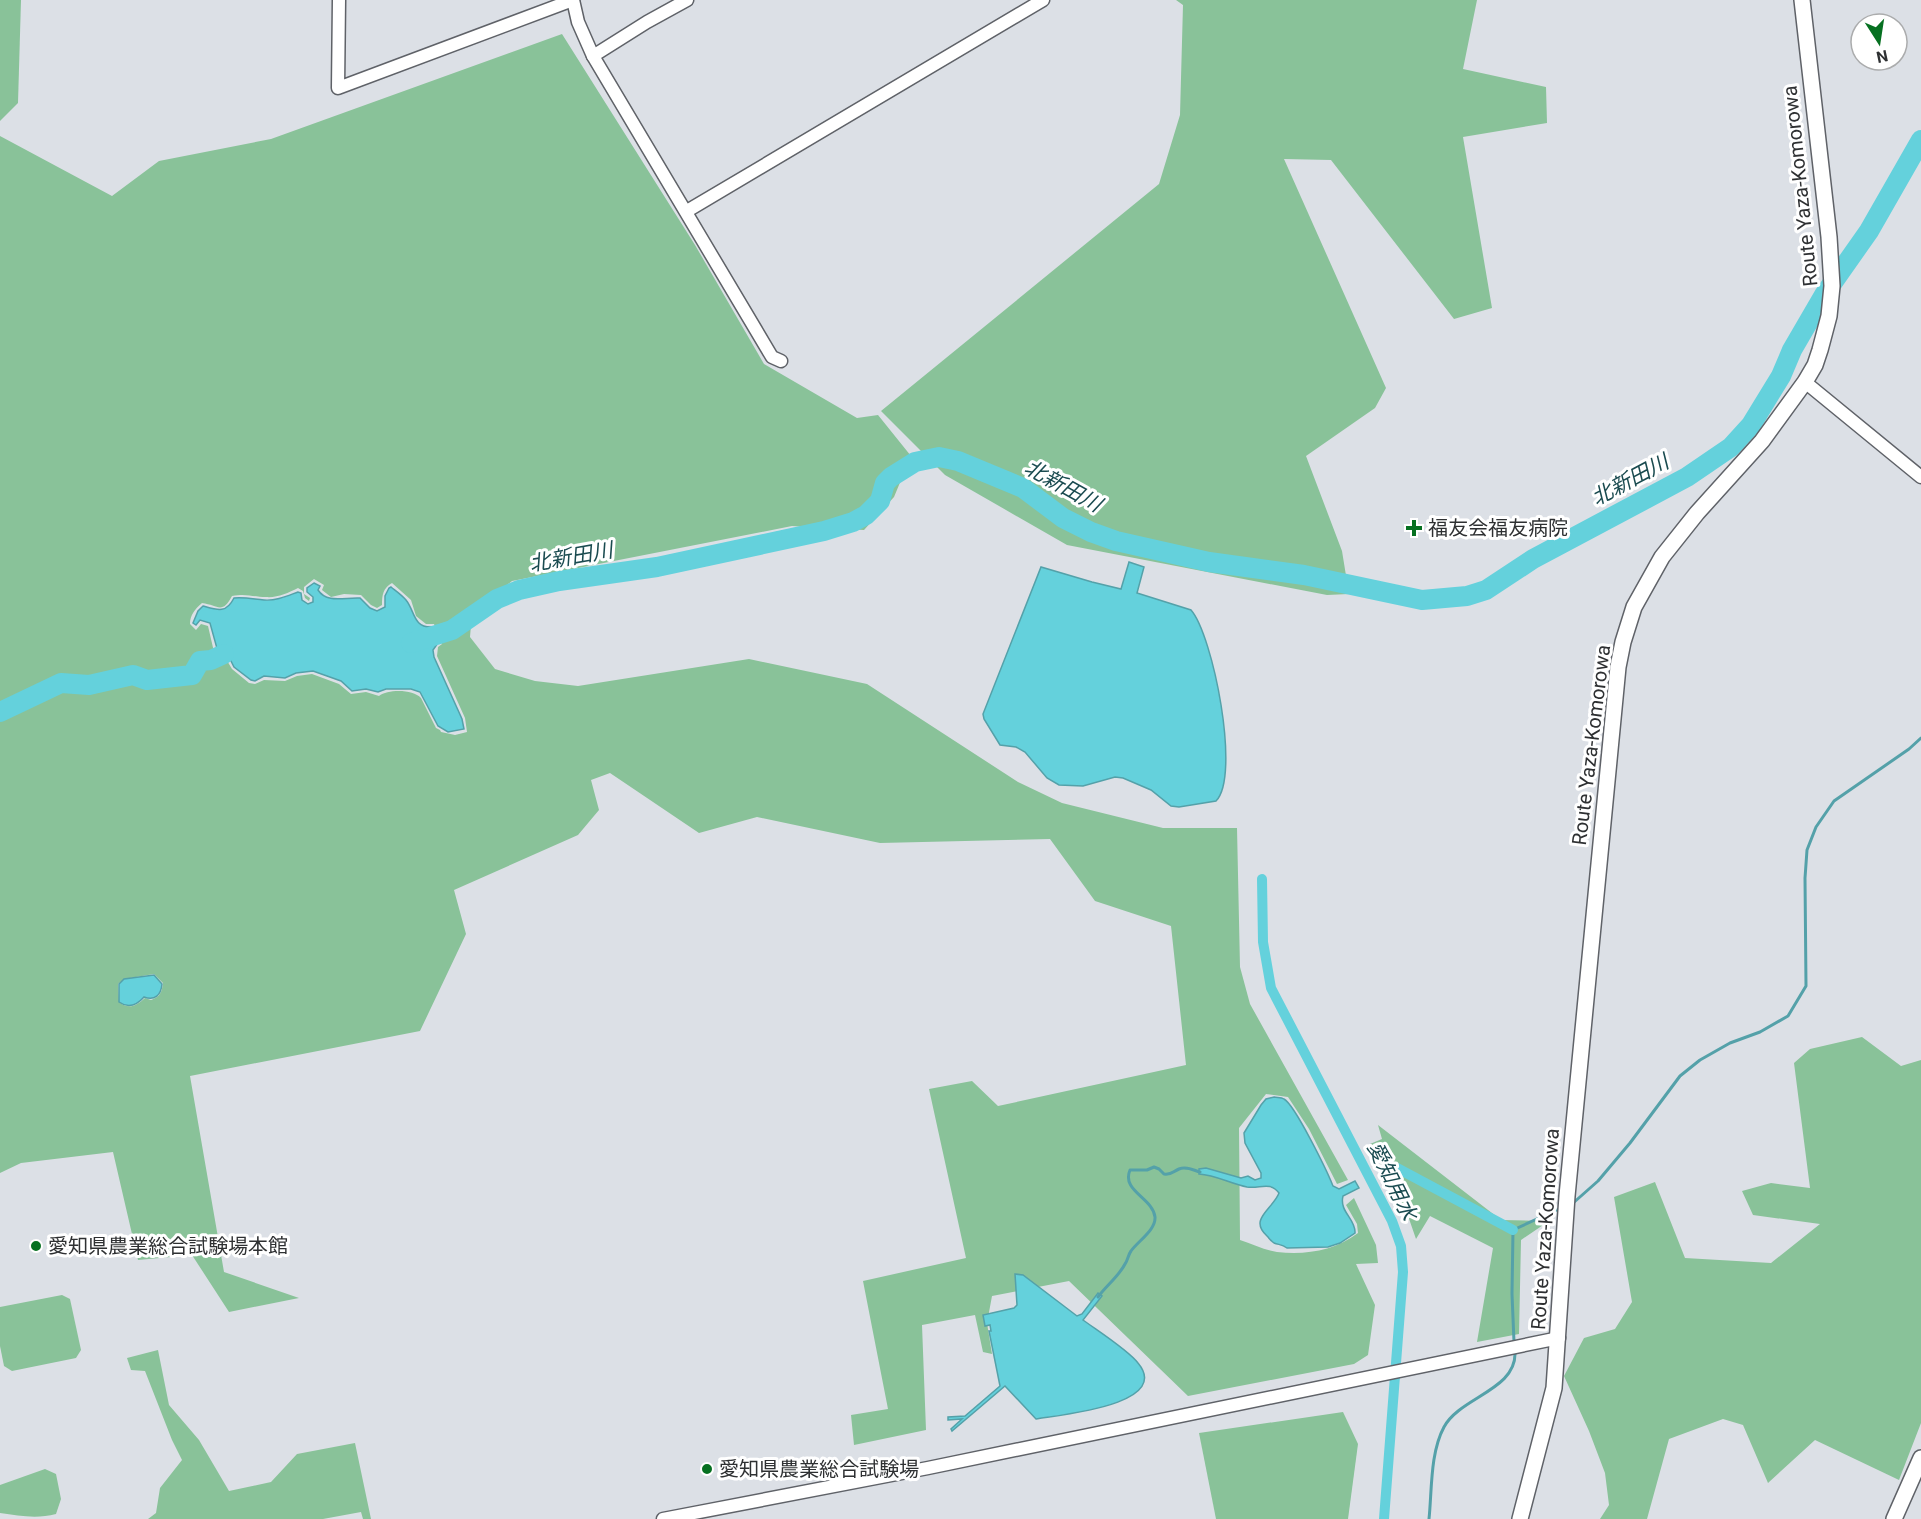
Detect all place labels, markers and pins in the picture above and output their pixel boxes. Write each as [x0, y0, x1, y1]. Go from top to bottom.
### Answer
place label: 福友会福友病院 [1428, 516, 1568, 540]
marker: 福友会福友病院 [1405, 519, 1423, 537]
place label: 愛知県農業総合試験場本館 [48, 1234, 288, 1258]
marker: 愛知県農業総合試験場本館 [29, 1239, 43, 1253]
place label: 愛知県農業総合試験場 [719, 1457, 919, 1481]
marker: 愛知県農業総合試験場 [700, 1462, 714, 1476]

